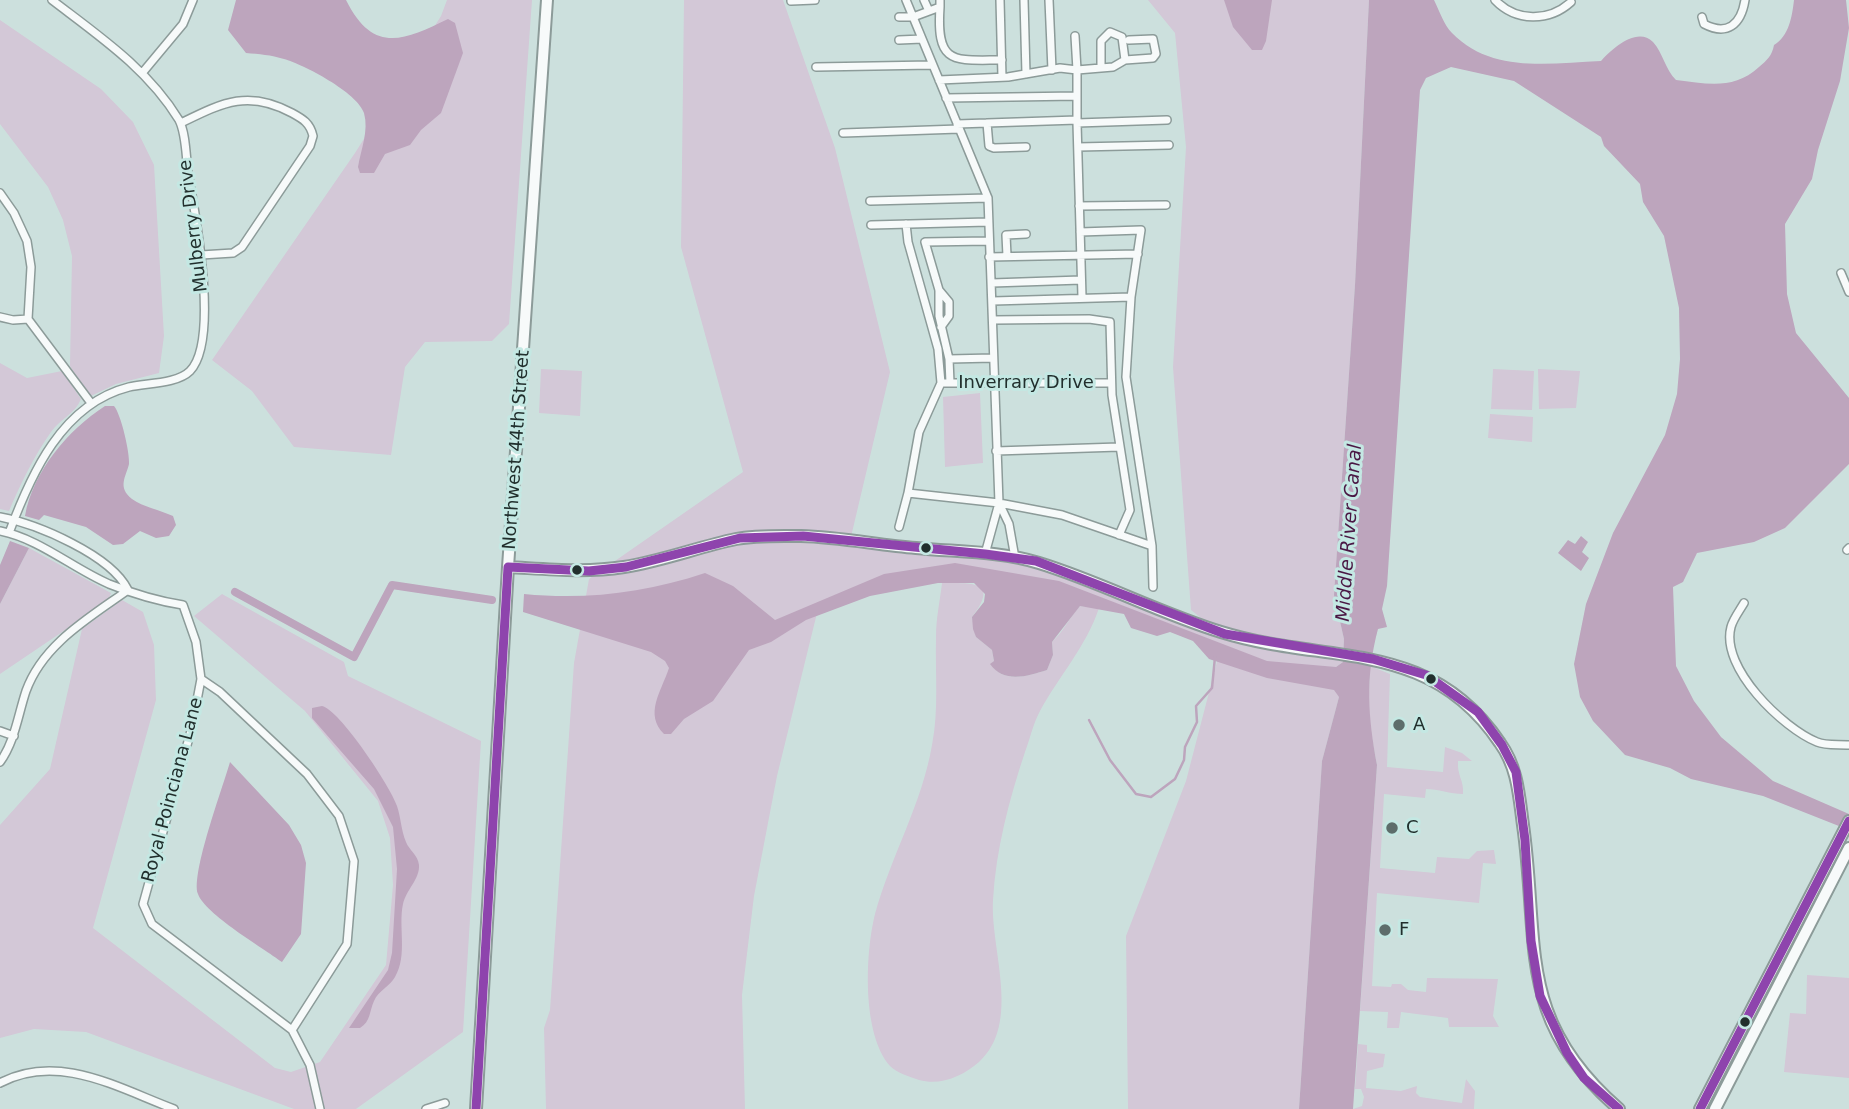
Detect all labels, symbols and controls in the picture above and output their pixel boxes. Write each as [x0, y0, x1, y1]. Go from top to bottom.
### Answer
street label: Mulberry Drive [175, 159, 213, 293]
street label: Northwest 44th Street [499, 349, 535, 551]
street label: Inverrary Drive [958, 372, 1094, 394]
water label: Middle River Canal [1332, 443, 1368, 623]
unlabelled marker [919, 541, 933, 555]
unlabelled marker [570, 563, 584, 577]
unlabelled marker [1424, 672, 1438, 686]
street label: Royal Poinciana Lane [138, 695, 208, 885]
place label: A [1413, 714, 1425, 736]
marker: A [1391, 717, 1407, 733]
place label: C [1406, 817, 1419, 839]
marker: C [1384, 820, 1400, 836]
place label: F [1399, 919, 1409, 941]
marker: F [1377, 922, 1393, 938]
unlabelled marker [1738, 1015, 1752, 1029]

